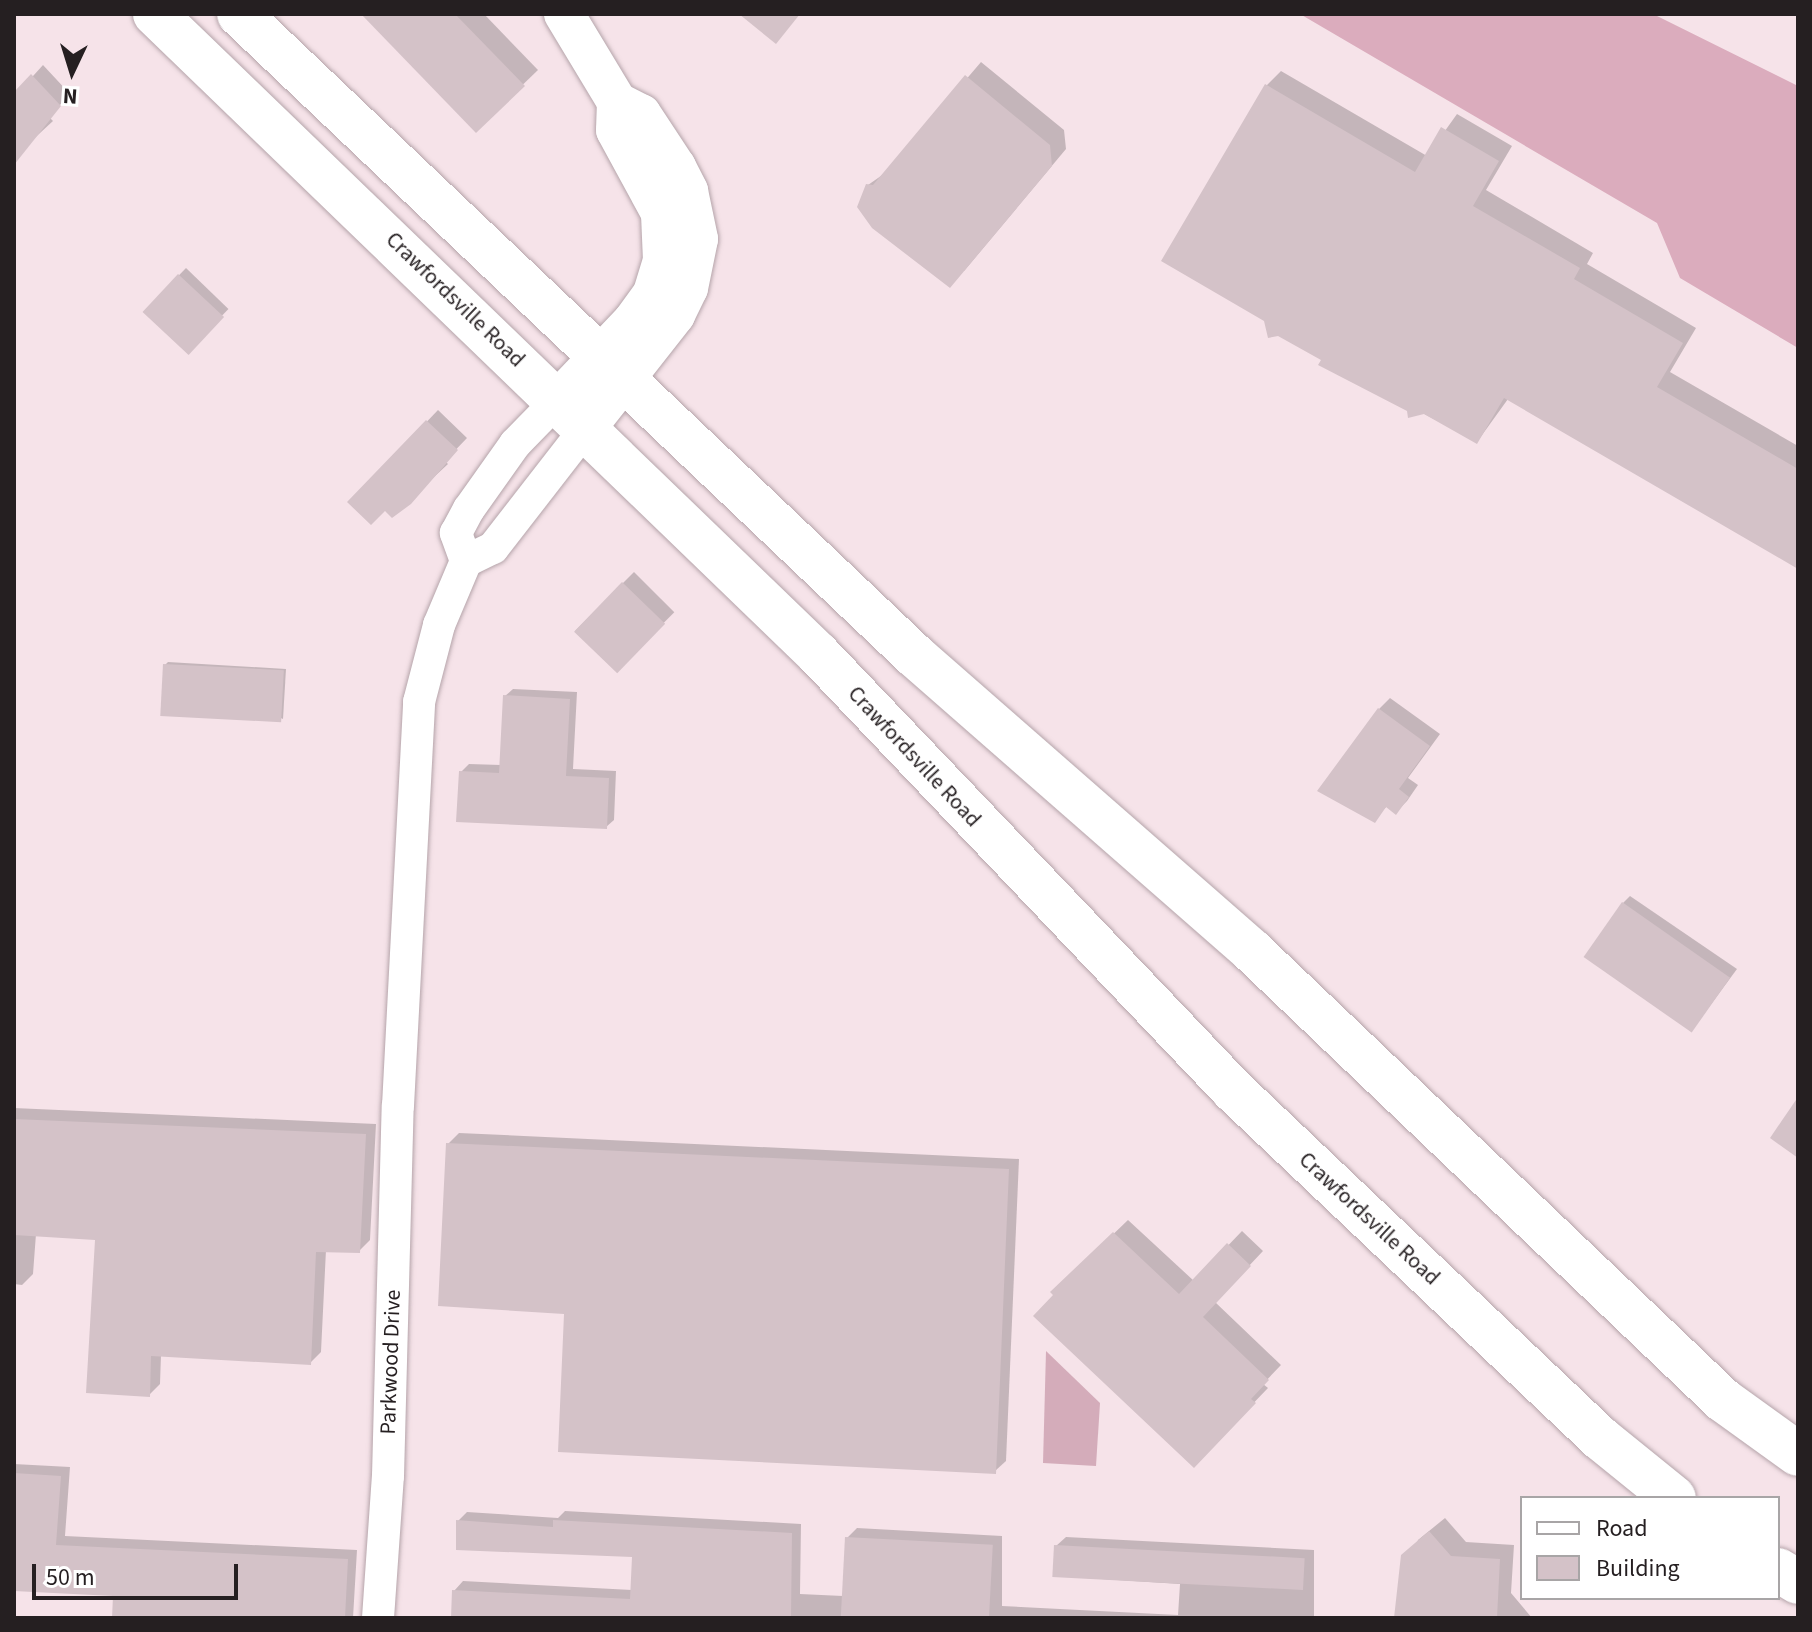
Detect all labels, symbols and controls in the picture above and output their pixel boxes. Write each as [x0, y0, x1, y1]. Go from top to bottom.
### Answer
north arrow [32, 32, 112, 112]
text: N [62, 79, 79, 112]
street label: Crawfordsville Road [380, 227, 530, 373]
street label: Crawfordsville Road [842, 681, 986, 833]
street label: Crawfordsville Road [1293, 1147, 1445, 1291]
street label: Parkwood Drive [375, 1289, 407, 1435]
legend [1520, 1496, 1780, 1600]
text: Road [1596, 1511, 1648, 1546]
scale bar [36, 1548, 242, 1598]
text: Building [1596, 1551, 1680, 1586]
text: 50 m [46, 1560, 95, 1595]

